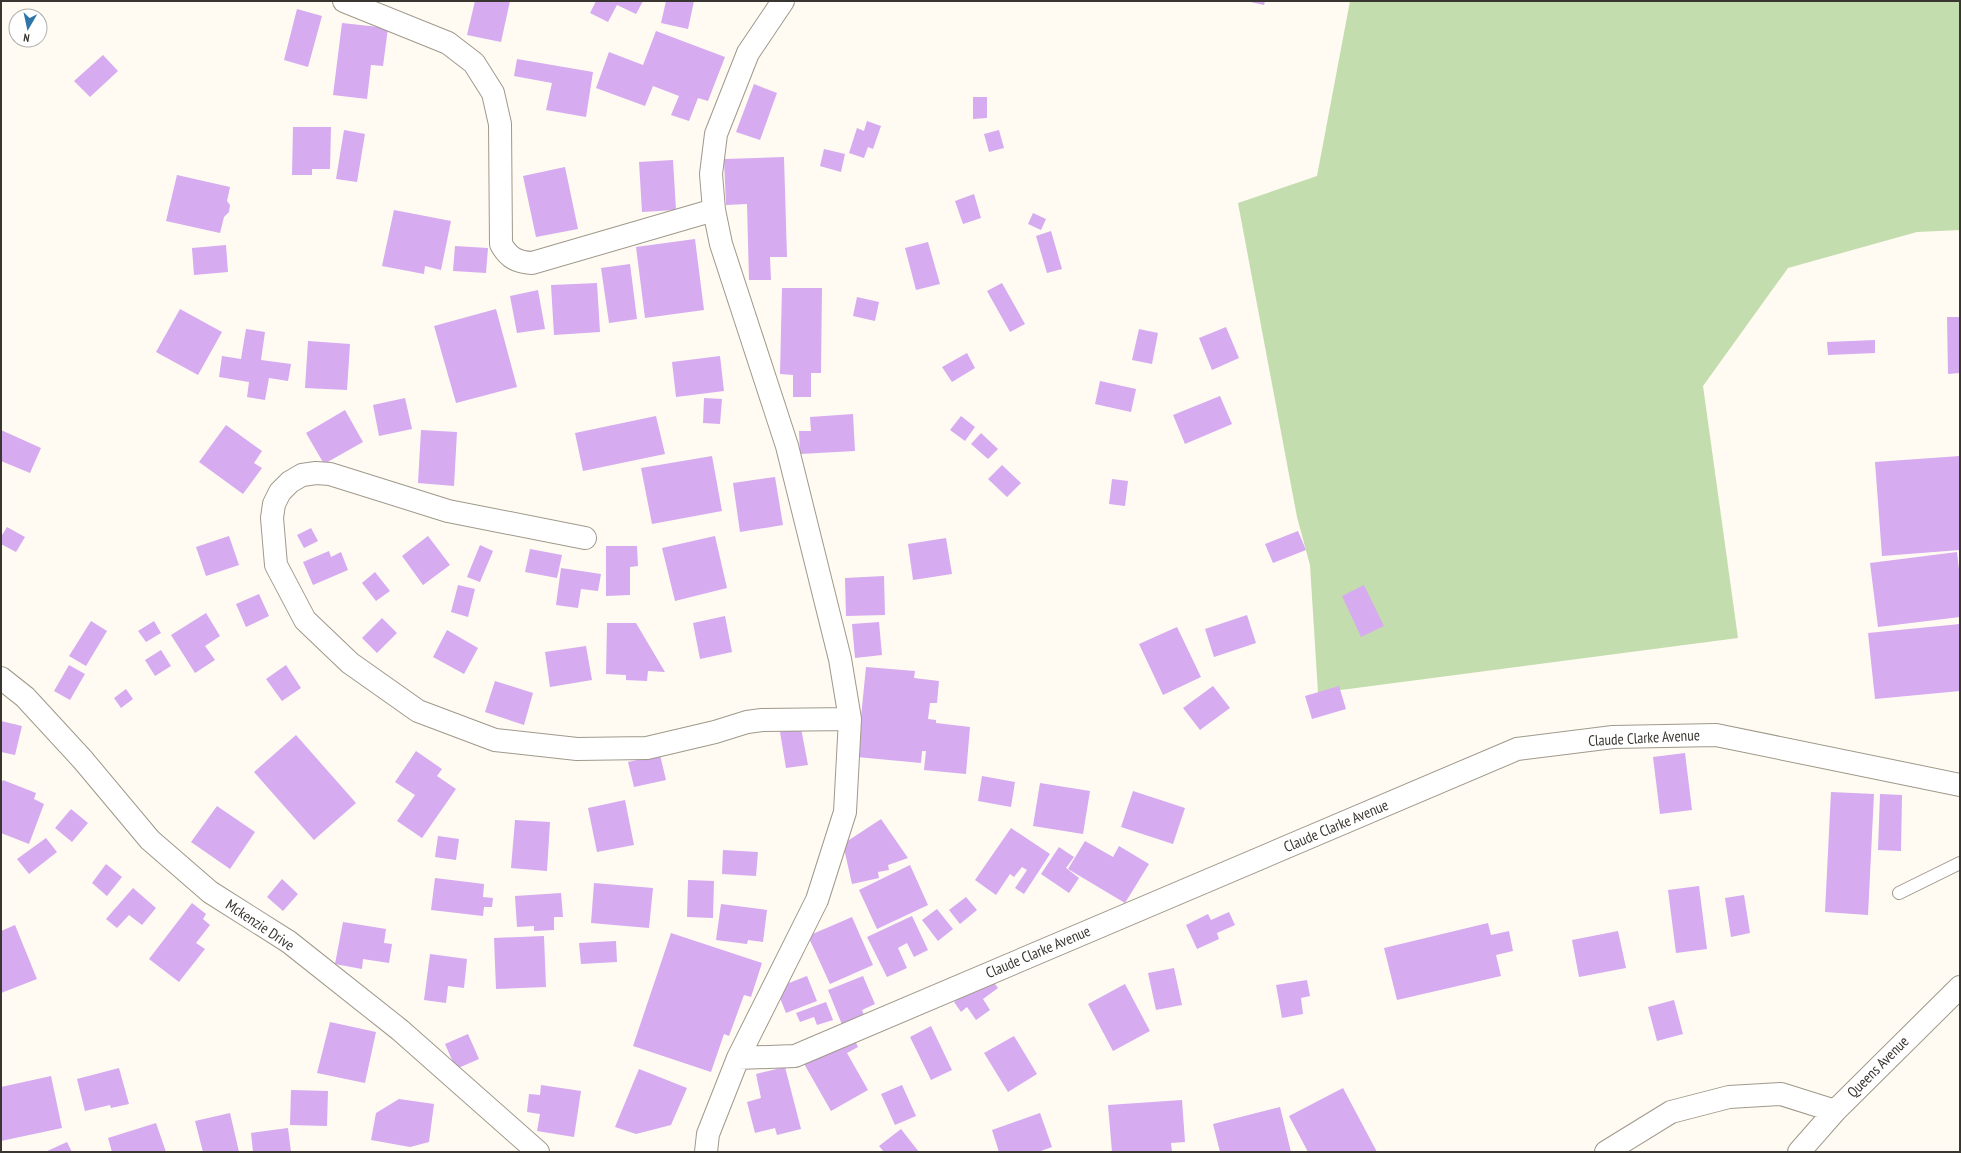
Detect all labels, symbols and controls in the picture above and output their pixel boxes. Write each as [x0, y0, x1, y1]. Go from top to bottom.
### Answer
north arrow [8, 8, 48, 48]
text: N [22, 30, 30, 45]
street label: Claude Clarke Avenue [1588, 725, 1700, 750]
street label: Claude Clarke Avenue [1281, 795, 1391, 856]
street label: Mckenzie Drive [222, 895, 298, 954]
street label: Claude Clarke Avenue [983, 921, 1093, 982]
street label: Queens Avenue [1843, 1032, 1912, 1101]

